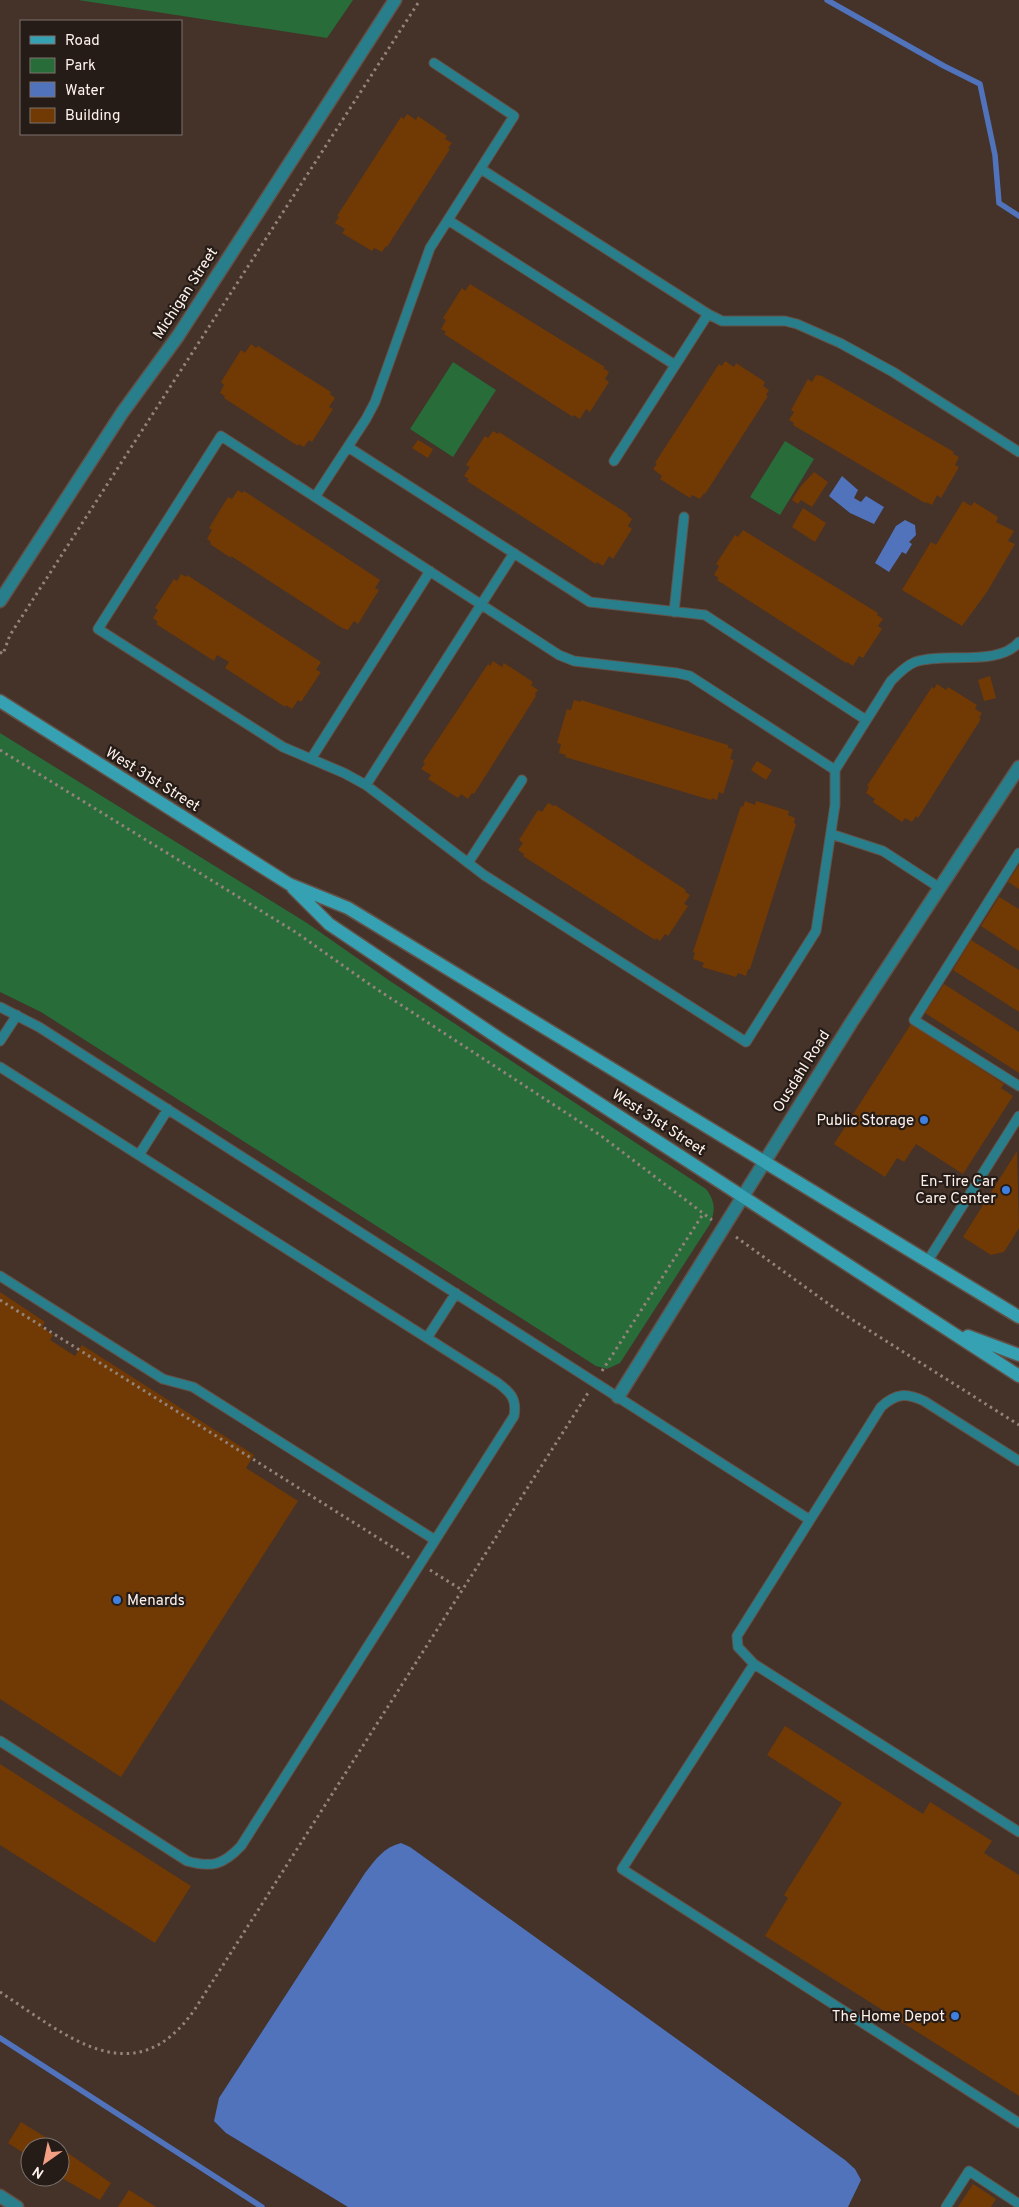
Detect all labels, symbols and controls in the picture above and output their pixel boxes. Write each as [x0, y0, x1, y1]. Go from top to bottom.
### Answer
legend [20, 20, 182, 135]
text: Road [65, 32, 100, 51]
text: Park [65, 57, 96, 76]
text: Water [65, 82, 105, 101]
text: Building [65, 107, 120, 126]
street label: Michigan Street [150, 244, 223, 343]
street label: West 31st Street [101, 744, 203, 817]
street label: Ousdahl Road [770, 1027, 835, 1116]
street label: West 31st Street [608, 1086, 709, 1161]
place label: Public Storage [816, 1112, 914, 1131]
marker: Public Storage [918, 1114, 930, 1126]
place label: En-Tire Car Care Center [915, 1173, 996, 1209]
marker: En-Tire Car Care Center [1000, 1184, 1012, 1196]
place label: Menards [127, 1592, 185, 1611]
marker: Menards [111, 1594, 123, 1606]
place label: The Home Depot [832, 2008, 945, 2027]
marker: The Home Depot [949, 2010, 961, 2022]
north arrow [20, 2137, 70, 2187]
text: N [30, 2162, 48, 2182]

